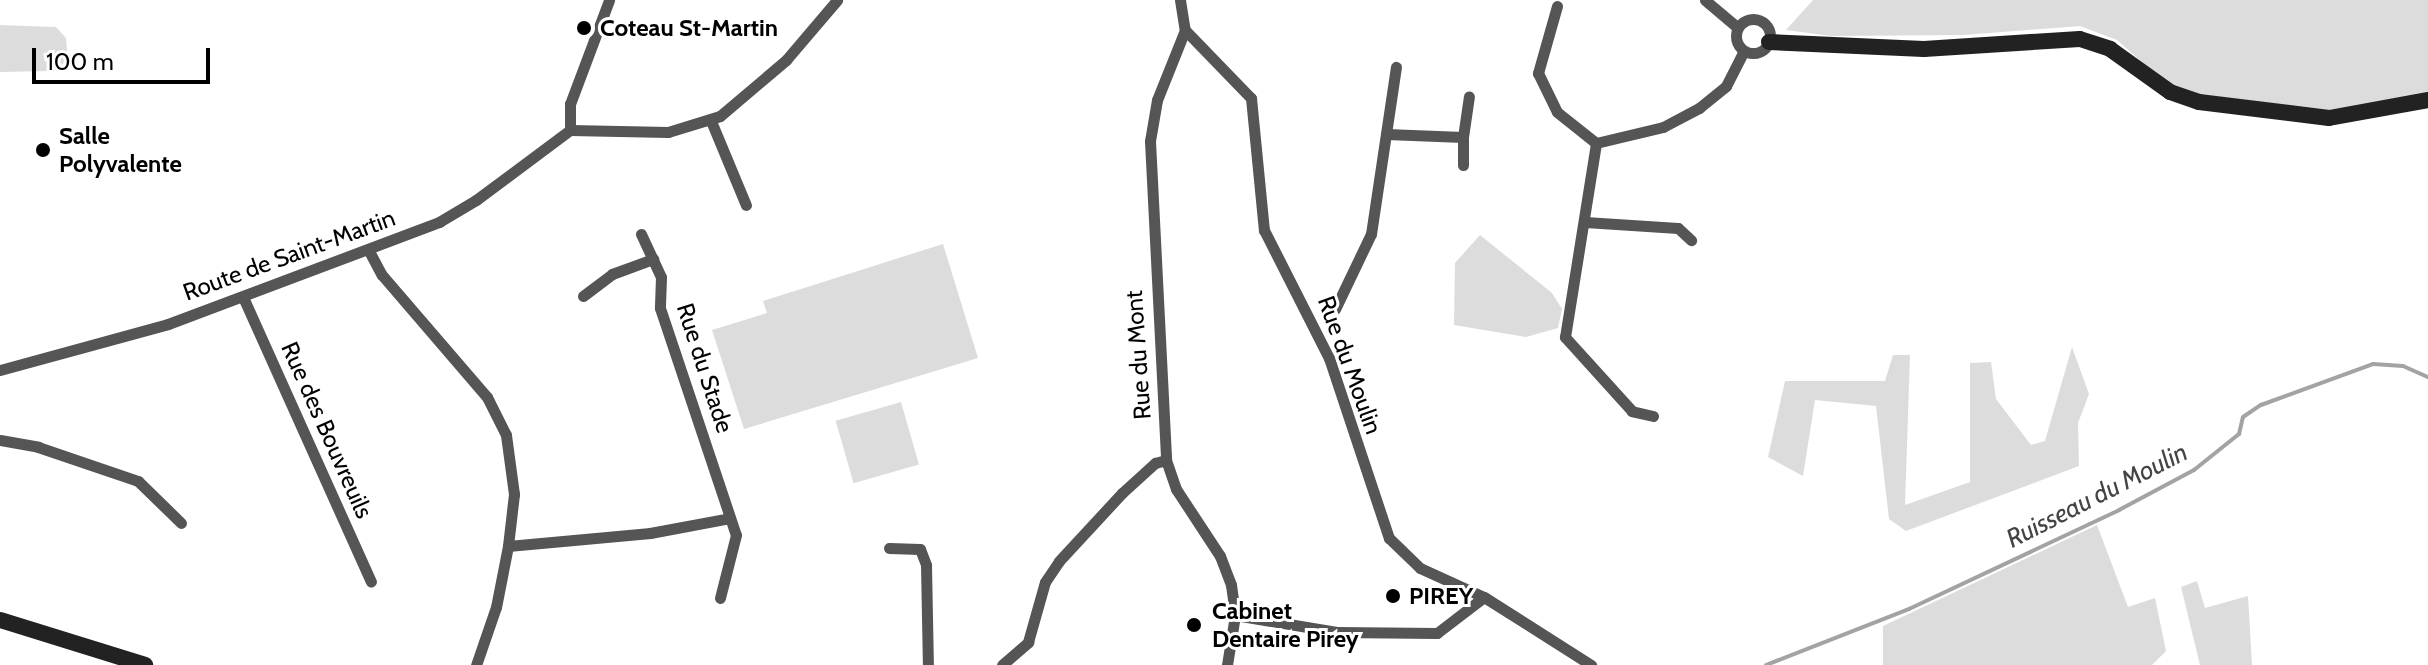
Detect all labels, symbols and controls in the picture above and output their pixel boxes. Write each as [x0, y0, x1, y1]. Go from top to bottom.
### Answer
place label: Coteau St-Martin [600, 14, 778, 42]
marker: Coteau St-Martin [575, 19, 593, 37]
scale bar [36, 32, 214, 82]
text: 100 m [46, 47, 114, 76]
place label: Salle Polyvalente [59, 122, 182, 178]
marker: Salle Polyvalente [34, 141, 52, 159]
street label: Route de Saint-Martin [179, 203, 399, 307]
street label: Rue du Mont [1119, 289, 1157, 421]
street label: Rue du Moulin [1312, 292, 1388, 438]
street label: Rue du Stade [671, 300, 739, 436]
street label: Rue des Bouvreuils [275, 337, 379, 523]
water label: Ruisseau du Moulin [2001, 437, 2193, 555]
place label: PIREY [1409, 582, 1473, 610]
marker: PIREY [1384, 587, 1402, 605]
place label: Cabinet Dentaire Pirey [1212, 597, 1359, 653]
marker: Cabinet Dentaire Pirey [1183, 614, 1205, 636]

